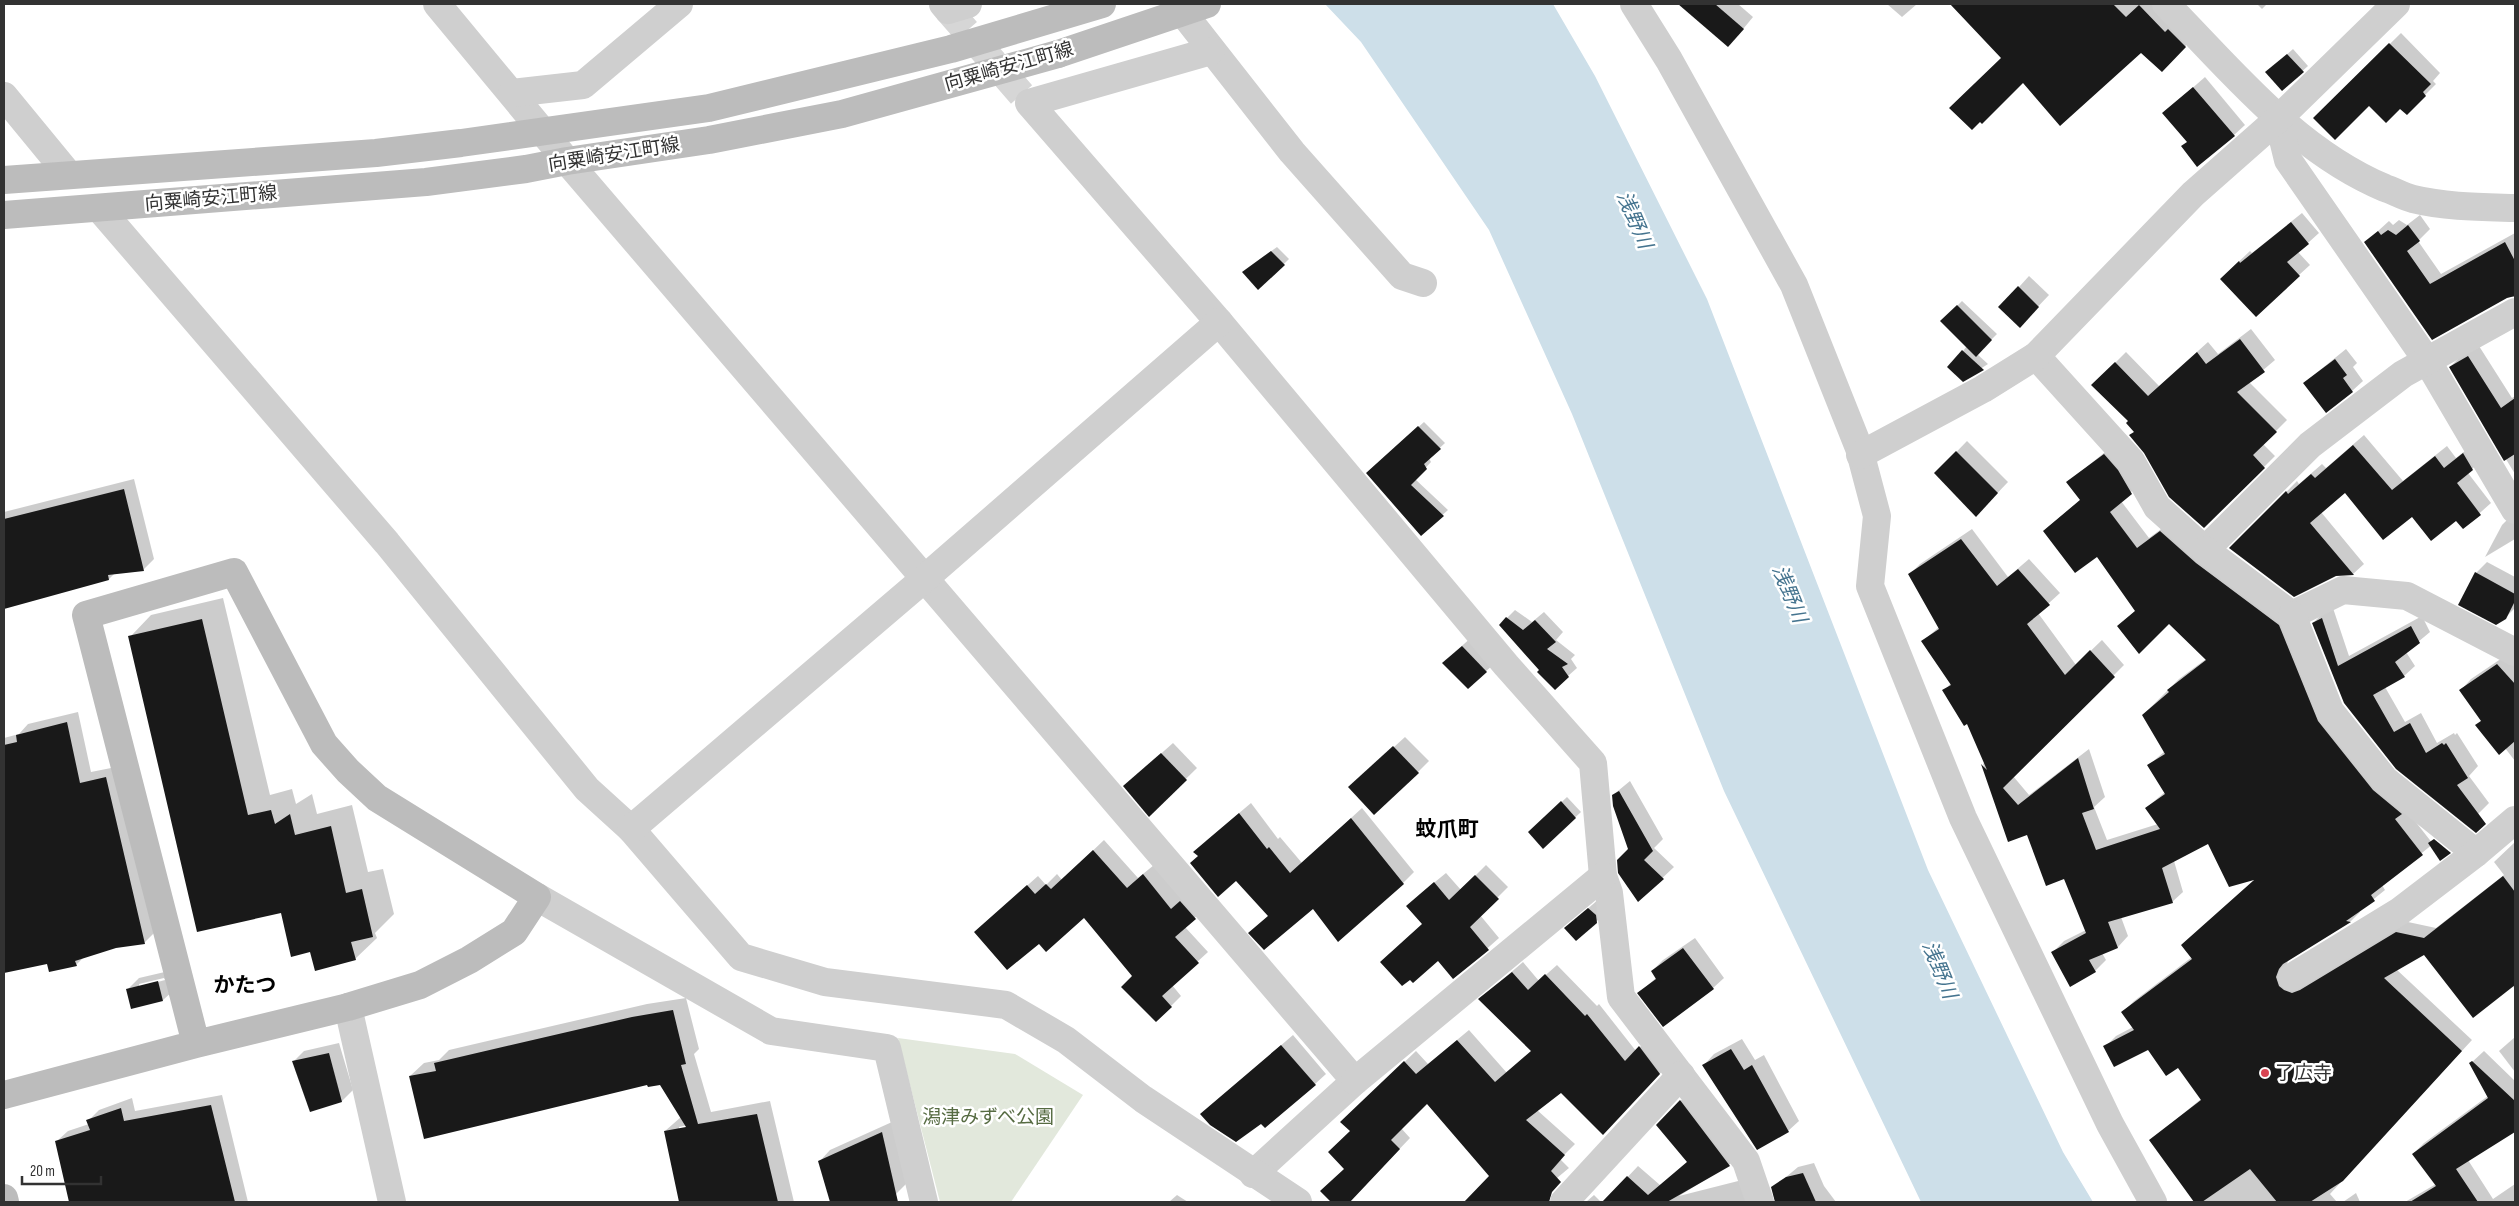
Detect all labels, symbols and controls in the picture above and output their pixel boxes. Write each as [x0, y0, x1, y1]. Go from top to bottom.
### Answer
street label: 向粟崎安江町線 [942, 38, 1076, 96]
street label: 向粟崎安江町線 [547, 133, 681, 177]
street label: 向粟崎安江町線 [144, 182, 278, 216]
water label: 浅野川 [1611, 188, 1658, 254]
water label: 浅野川 [1767, 562, 1812, 628]
district label: 蚊爪町 [1416, 817, 1479, 842]
water label: 浅野川 [1917, 938, 1962, 1004]
district label: かたつ [214, 973, 277, 998]
place label: 了広寺 [2275, 1062, 2332, 1085]
marker: 了広寺 [2259, 1067, 2271, 1079]
park label: 潟津みずべ公園 [922, 1106, 1054, 1129]
scale bar [22, 1154, 101, 1186]
text: 20 m [30, 1162, 55, 1181]

